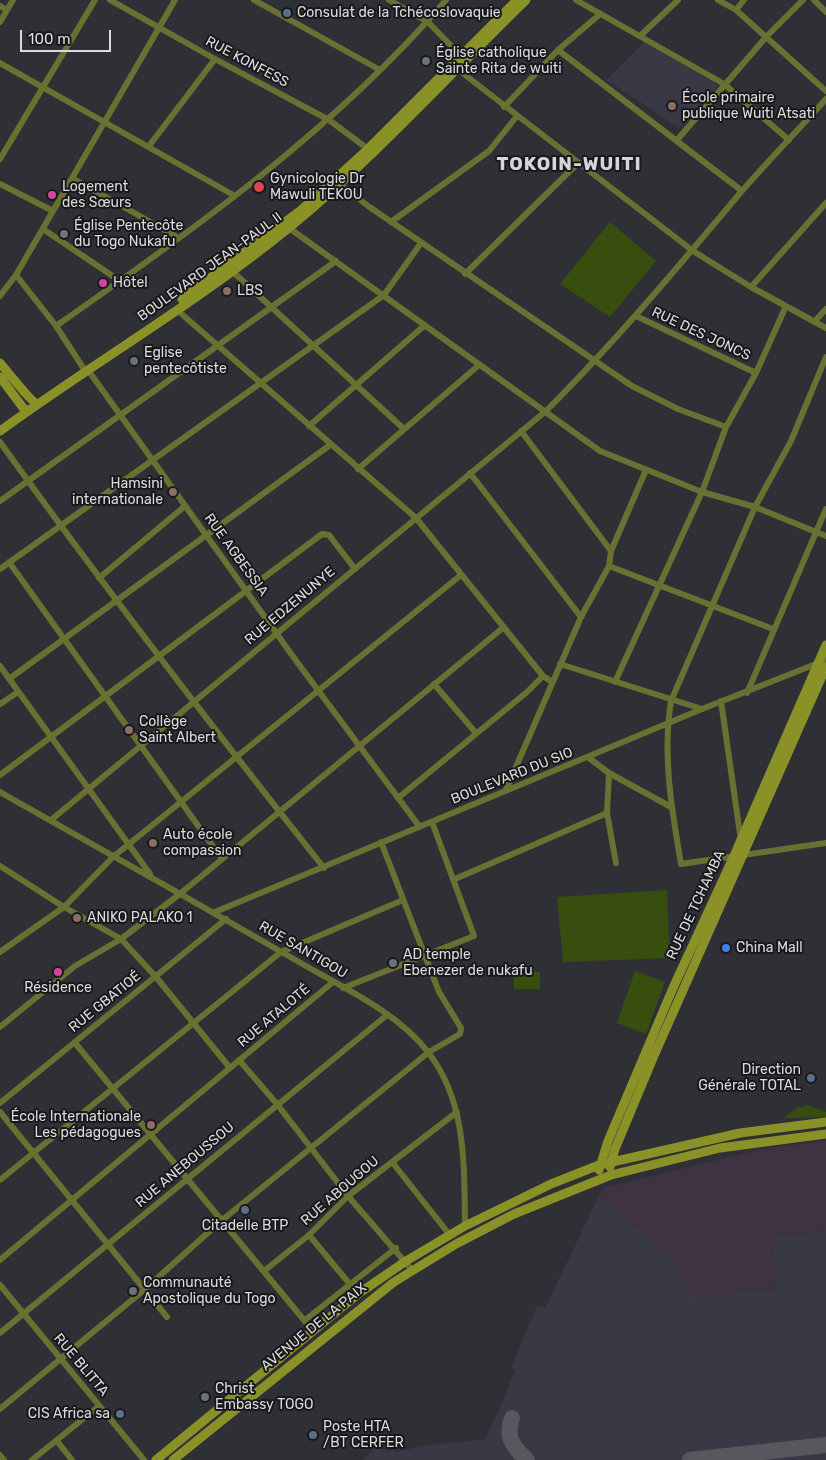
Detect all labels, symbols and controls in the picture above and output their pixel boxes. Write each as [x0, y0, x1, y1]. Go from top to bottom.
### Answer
place label: Consulat de la Tchécoslovaquie [297, 5, 501, 21]
marker: Consulat de la Tchécoslovaquie [281, 7, 293, 19]
scale bar [22, 20, 114, 52]
text: 100 m [28, 30, 70, 48]
street label: RUE KONFESS [202, 33, 292, 91]
place label: Église catholique Sainte Rita de wuiti [436, 45, 562, 78]
marker: Église catholique Sainte Rita de wuiti [420, 55, 432, 67]
place label: École primaire publique Wuiti Atsati [682, 90, 815, 122]
marker: École primaire publique Wuiti Atsati [666, 100, 678, 112]
district label: TOKOIN-WUITI [495, 154, 643, 176]
place label: Gynicologie Dr Mawuli TEKOU [270, 171, 364, 203]
place label: Logement des Sœurs [62, 179, 131, 212]
marker: Gynicologie Dr Mawuli TEKOU [252, 180, 266, 194]
marker: Logement des Sœurs [46, 189, 58, 201]
street label: BOULEVARD JEAN-PAUL II [135, 209, 285, 325]
place label: Église Pentecôte du Togo Nukafu [74, 218, 183, 250]
marker: Église Pentecôte du Togo Nukafu [58, 228, 70, 240]
place label: Hôtel [113, 275, 148, 291]
marker: Hôtel [97, 277, 109, 289]
place label: LBS [237, 283, 263, 299]
marker: LBS [221, 285, 233, 297]
street label: RUE DES JONCS [649, 304, 753, 364]
place label: Eglise pentecôtiste [144, 345, 227, 378]
marker: Eglise pentecôtiste [128, 355, 140, 367]
place label: Hamsini internationale [72, 476, 163, 508]
marker: Hamsini internationale [167, 486, 179, 498]
street label: RUE AGBESSIA [200, 510, 272, 600]
street label: RUE EDZENUNYE [241, 563, 339, 649]
place label: Collège Saint Albert [139, 714, 216, 746]
marker: Collège Saint Albert [123, 724, 135, 736]
street label: BOULEVARD DU SIO [449, 744, 575, 808]
place label: Auto école compassion [163, 827, 241, 860]
marker: Auto école compassion [147, 837, 159, 849]
street label: RUE DE TCHAMBA [663, 848, 729, 962]
place label: ANIKO PALAKO 1 [87, 910, 193, 926]
marker: ANIKO PALAKO 1 [71, 912, 83, 924]
street label: RUE SANTIGOU [256, 918, 350, 982]
place label: China Mall [736, 940, 803, 956]
marker: China Mall [720, 942, 732, 954]
place label: AD temple Ebenezer de nukafu [403, 947, 533, 980]
marker: AD temple Ebenezer de nukafu [387, 957, 399, 969]
marker: Résidence [52, 966, 64, 978]
street label: RUE GBATIOÉ [66, 968, 144, 1036]
place label: Résidence [24, 980, 92, 996]
street label: RUE ATALOTÉ [234, 981, 314, 1051]
place label: Direction Générale TOTAL [698, 1062, 801, 1094]
marker: Direction Générale TOTAL [805, 1072, 817, 1084]
place label: École Internationale Les pédagogues [11, 1109, 141, 1142]
street label: RUE ANEBOUSSOU [132, 1119, 238, 1211]
marker: École Internationale Les pédagogues [145, 1119, 157, 1131]
street label: RUE ABOUGOU [298, 1153, 382, 1229]
marker: Citadelle BTP [239, 1204, 251, 1216]
place label: Citadelle BTP [202, 1218, 288, 1234]
place label: Communauté Apostolique du Togo [143, 1275, 276, 1308]
street label: AVENUE DE LA PAIX [258, 1279, 370, 1375]
marker: Communauté Apostolique du Togo [127, 1285, 139, 1297]
street label: RUE BLITTA [50, 1330, 112, 1400]
place label: Christ Embassy TOGO [215, 1381, 314, 1414]
marker: Christ Embassy TOGO [199, 1391, 211, 1403]
place label: CIS Africa sa [28, 1406, 110, 1422]
marker: CIS Africa sa [114, 1408, 126, 1420]
place label: Poste HTA /BT CERFER [323, 1419, 404, 1451]
marker: Poste HTA /BT CERFER [307, 1429, 319, 1441]

